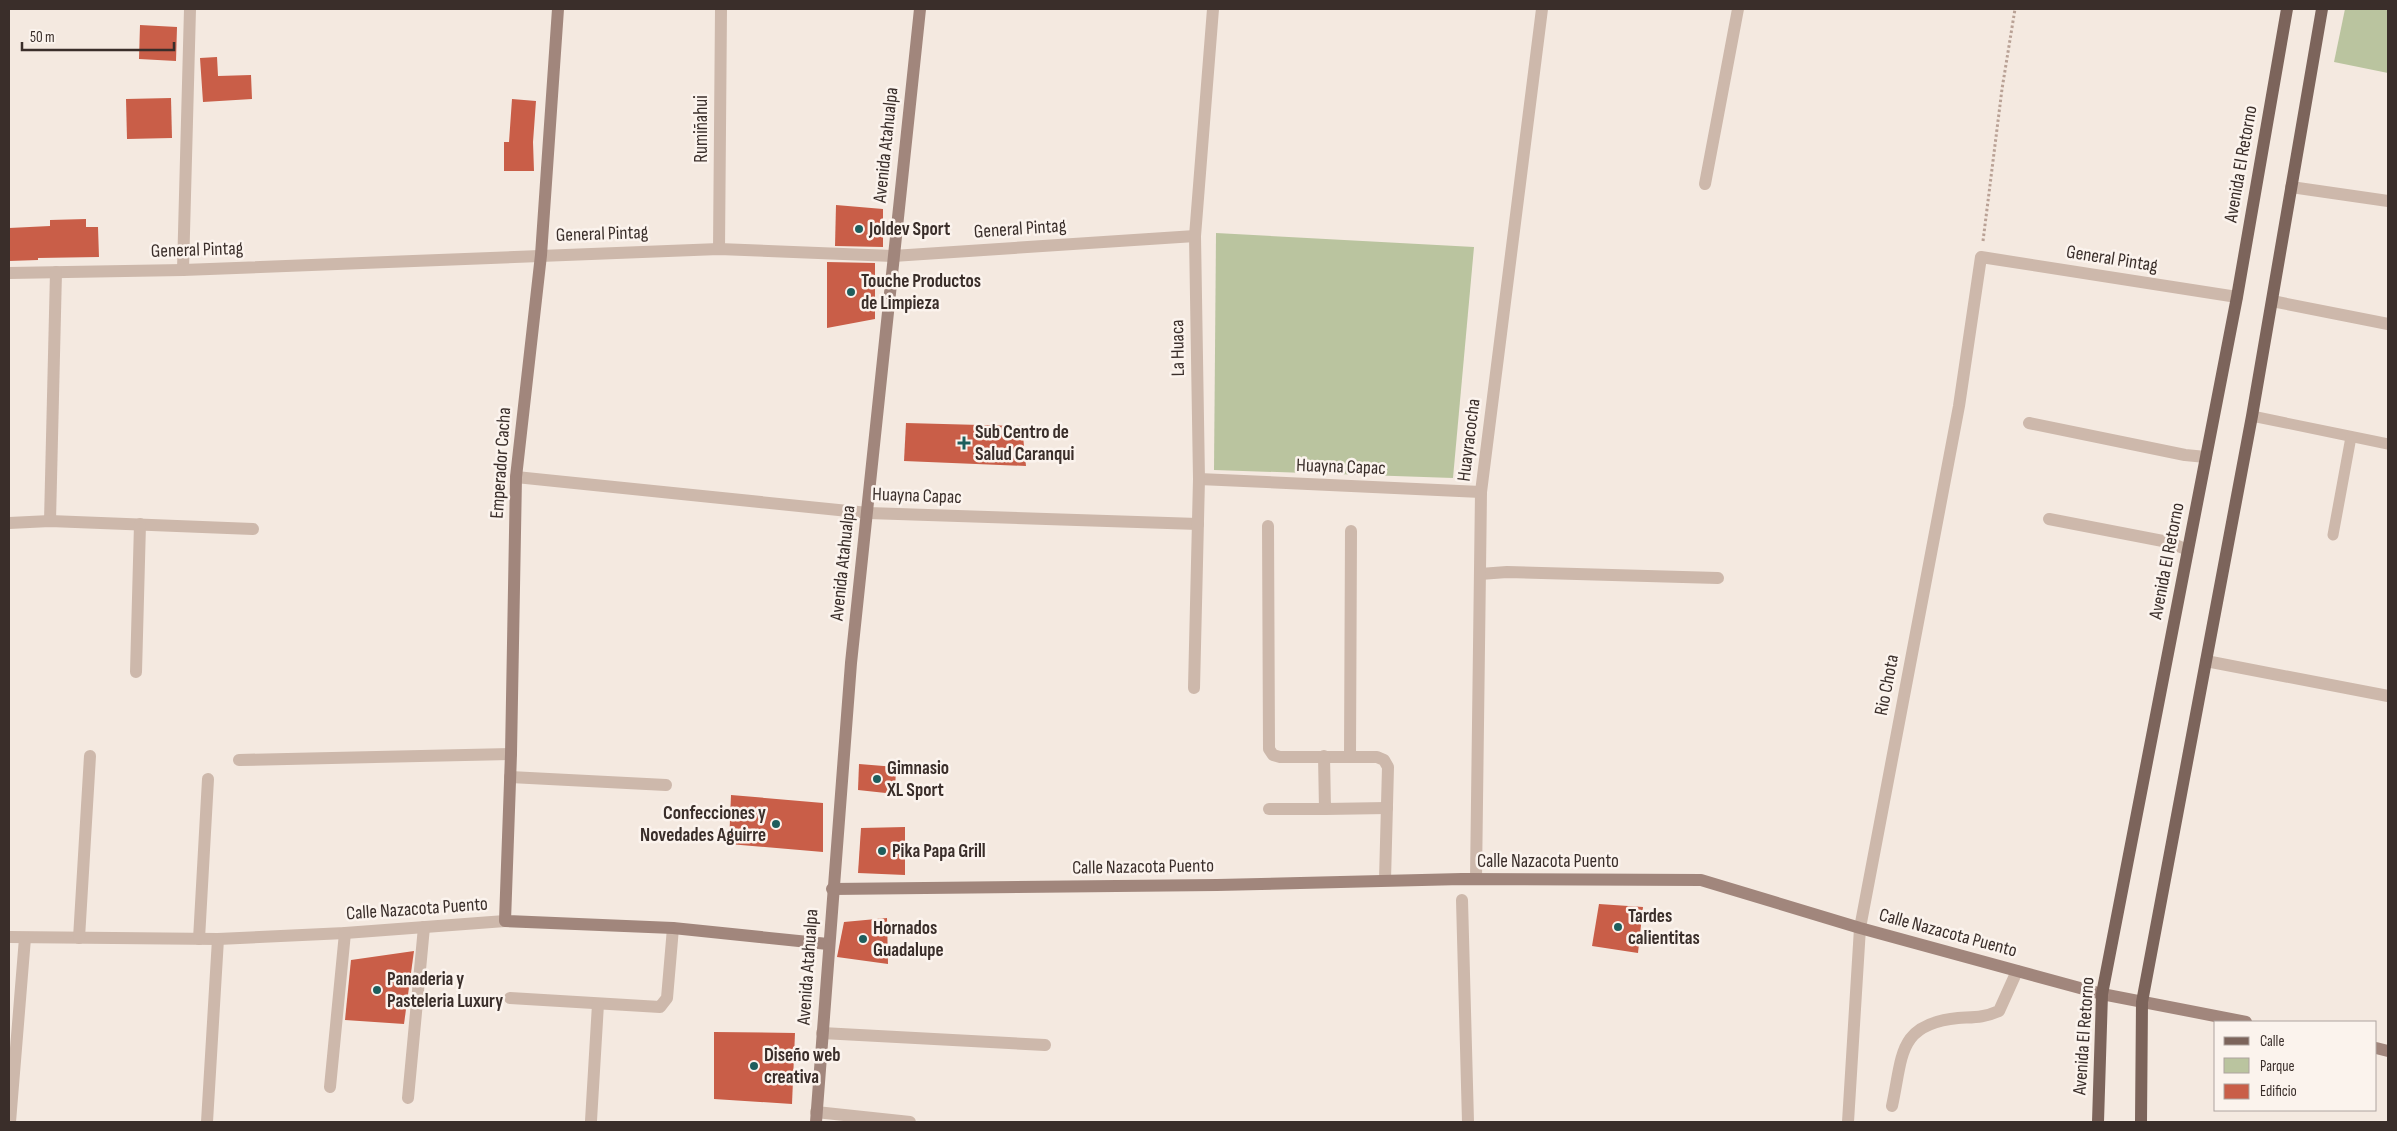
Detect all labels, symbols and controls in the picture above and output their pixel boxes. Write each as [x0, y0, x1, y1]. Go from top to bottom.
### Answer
scale bar [22, 20, 175, 52]
text: 50 m [30, 28, 55, 47]
street label: Avenida Atahualpa [868, 86, 903, 205]
street label: Rumiñahui [690, 95, 713, 163]
street label: Avenida El Retorno [2219, 104, 2263, 225]
street label: General Pintag [973, 214, 1067, 244]
place label: Joldev Sport [868, 218, 950, 241]
street label: General Pintag [555, 221, 649, 247]
marker: Joldev Sport [853, 223, 865, 235]
street label: General Pintag [150, 237, 244, 263]
street label: General Pintag [2065, 240, 2160, 278]
place label: Touche Productos de Limpieza [861, 270, 981, 315]
marker: Touche Productos de Limpieza [845, 286, 857, 298]
street label: La Huaca [1166, 319, 1190, 377]
street label: Huayracocha [1453, 397, 1485, 483]
street label: Emperador Cacha [486, 407, 516, 519]
place label: Sub Centro de Salud Caranqui [975, 421, 1074, 466]
marker: Sub Centro de Salud Caranqui [957, 436, 971, 450]
street label: Huayna Capac [1296, 454, 1386, 480]
street label: Huayna Capac [872, 483, 962, 509]
street label: Avenida El Retorno [2144, 501, 2190, 622]
street label: Avenida Atahualpa [825, 504, 860, 623]
street label: Rio Chota [1870, 653, 1904, 717]
place label: Gimnasio XL Sport [886, 757, 949, 802]
marker: Gimnasio XL Sport [871, 773, 883, 785]
place label: Confecciones y Novedades Aguirre [640, 802, 766, 847]
marker: Confecciones y Novedades Aguirre [770, 818, 782, 830]
place label: Pika Papa Grill [892, 840, 986, 863]
marker: Pika Papa Grill [876, 845, 888, 857]
street label: Calle Nazacota Puento [1477, 850, 1619, 873]
street label: Calle Nazacota Puento [1072, 854, 1214, 880]
street label: Calle Nazacota Puento [345, 893, 489, 925]
street label: Calle Nazacota Puento [1876, 904, 2020, 962]
place label: Tardes calientitas [1628, 905, 1700, 950]
street label: Avenida Atahualpa [792, 908, 824, 1027]
place label: Hornados Guadalupe [873, 917, 944, 962]
marker: Tardes calientitas [1612, 921, 1624, 933]
marker: Hornados Guadalupe [857, 933, 869, 945]
place label: Panaderia y Pasteleria Luxury [387, 968, 503, 1013]
street label: Avenida El Retorno [2068, 976, 2100, 1097]
marker: Panaderia y Pasteleria Luxury [371, 984, 383, 996]
legend [2214, 1021, 2377, 1111]
text: Calle [2260, 1032, 2284, 1051]
place label: Diseño web creativa [764, 1044, 841, 1089]
text: Parque [2260, 1057, 2295, 1076]
marker: Diseño web creativa [748, 1060, 760, 1072]
text: Edificio [2260, 1082, 2297, 1101]

